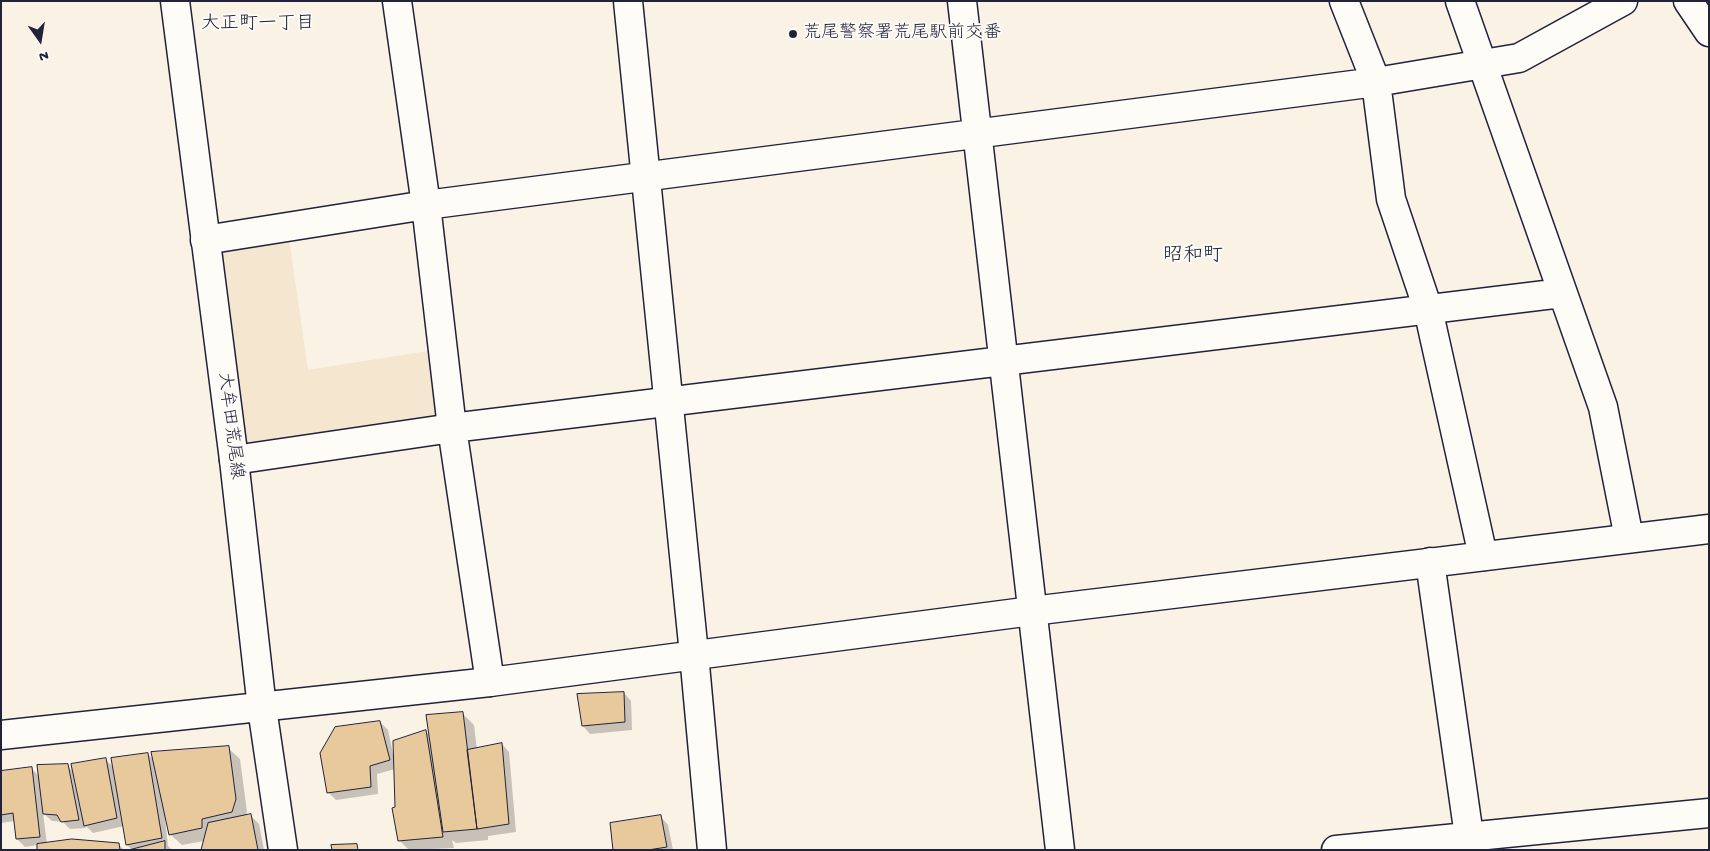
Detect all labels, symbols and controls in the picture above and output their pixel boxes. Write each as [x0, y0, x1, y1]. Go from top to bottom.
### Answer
district label: 大正町一丁目 [201, 14, 315, 36]
north arrow [15, 15, 65, 65]
place label: 荒尾警察署荒尾駅前交番 [803, 23, 1001, 45]
marker: 荒尾警察署荒尾駅前交番 [787, 28, 799, 40]
text: N [37, 46, 50, 64]
district label: 昭和町 [1163, 245, 1223, 269]
street label: 大牟田荒尾線 [212, 371, 246, 481]

